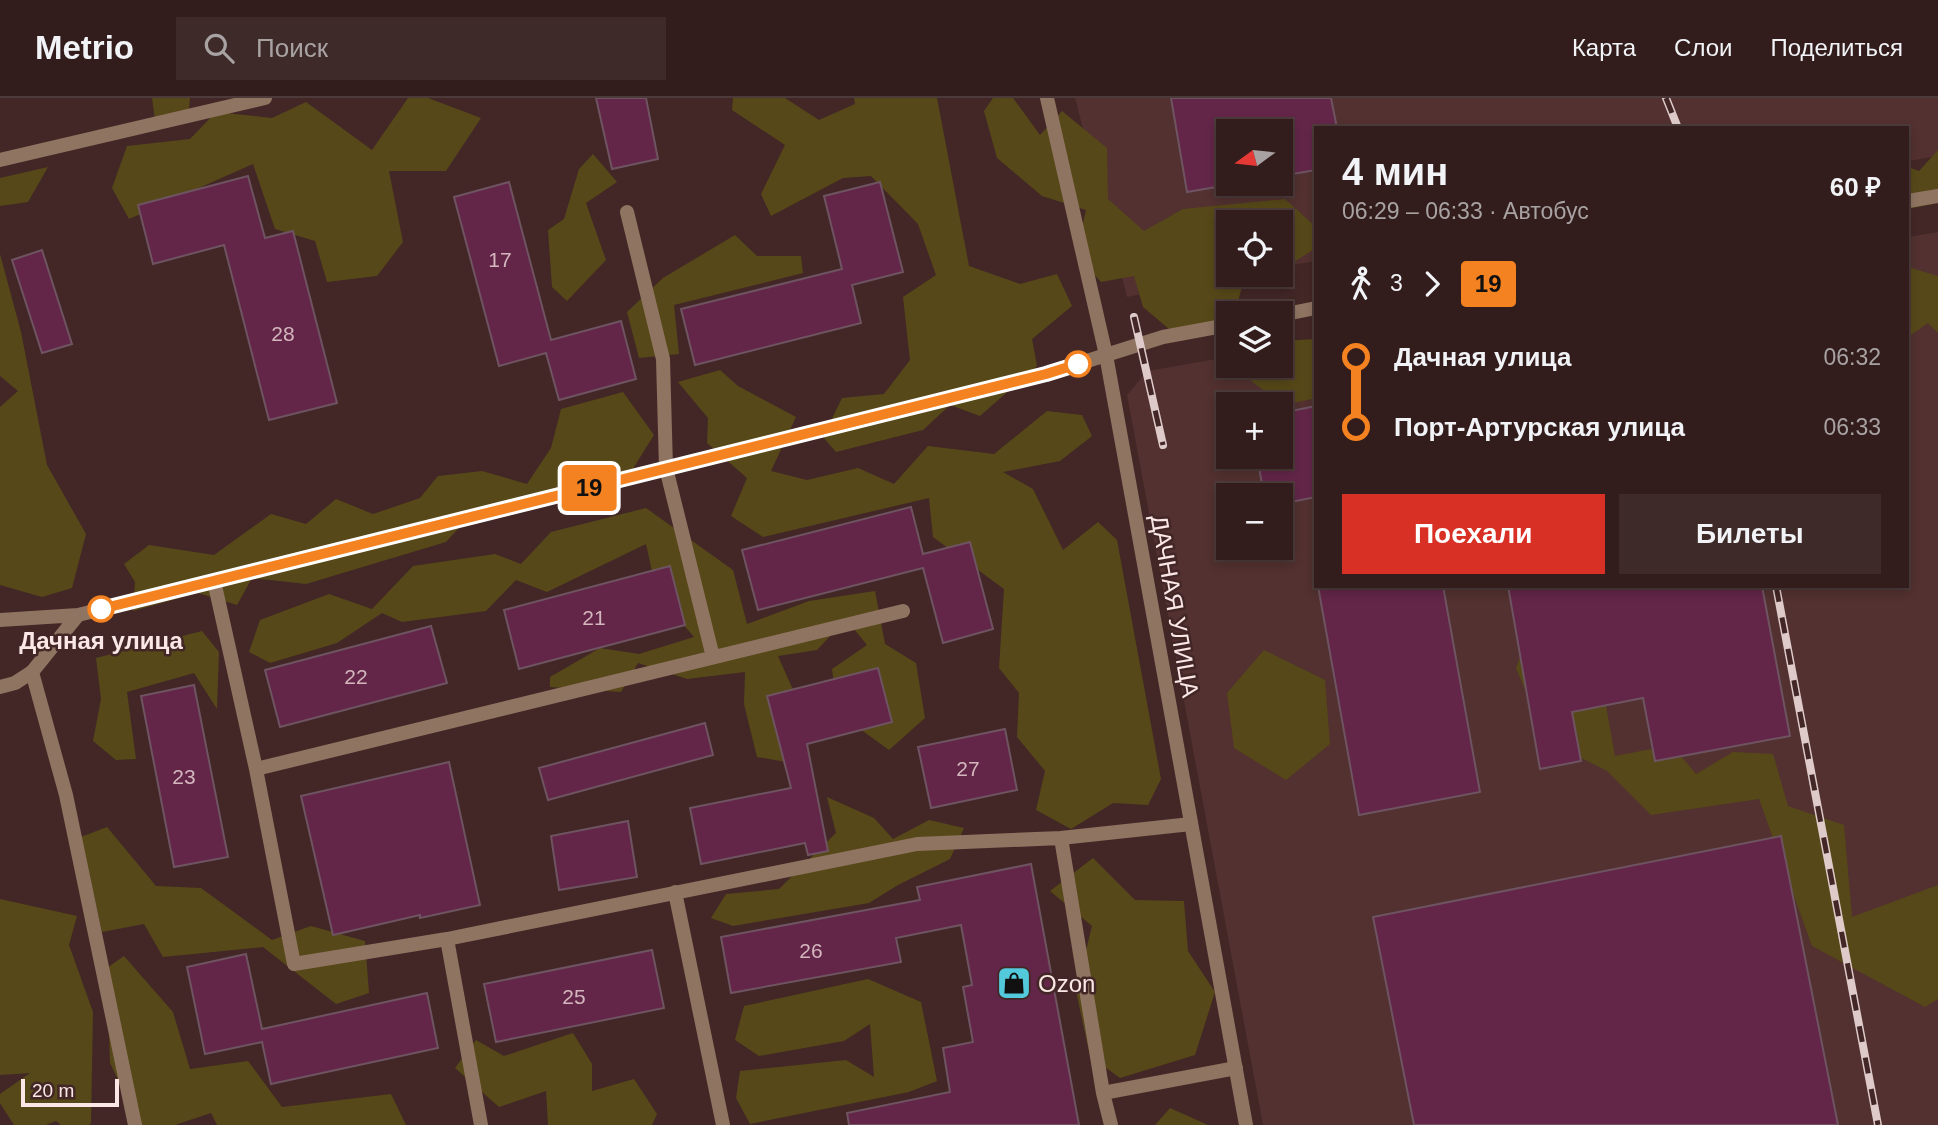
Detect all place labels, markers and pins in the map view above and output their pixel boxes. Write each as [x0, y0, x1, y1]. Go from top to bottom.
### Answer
unlabelled marker [1065, 351, 1091, 377]
marker: Дачная улица [88, 596, 114, 622]
place label: Дачная улица [19, 627, 184, 654]
shop icon: Ozon [995, 964, 1033, 1002]
place label: Ozon [1038, 970, 1095, 997]

